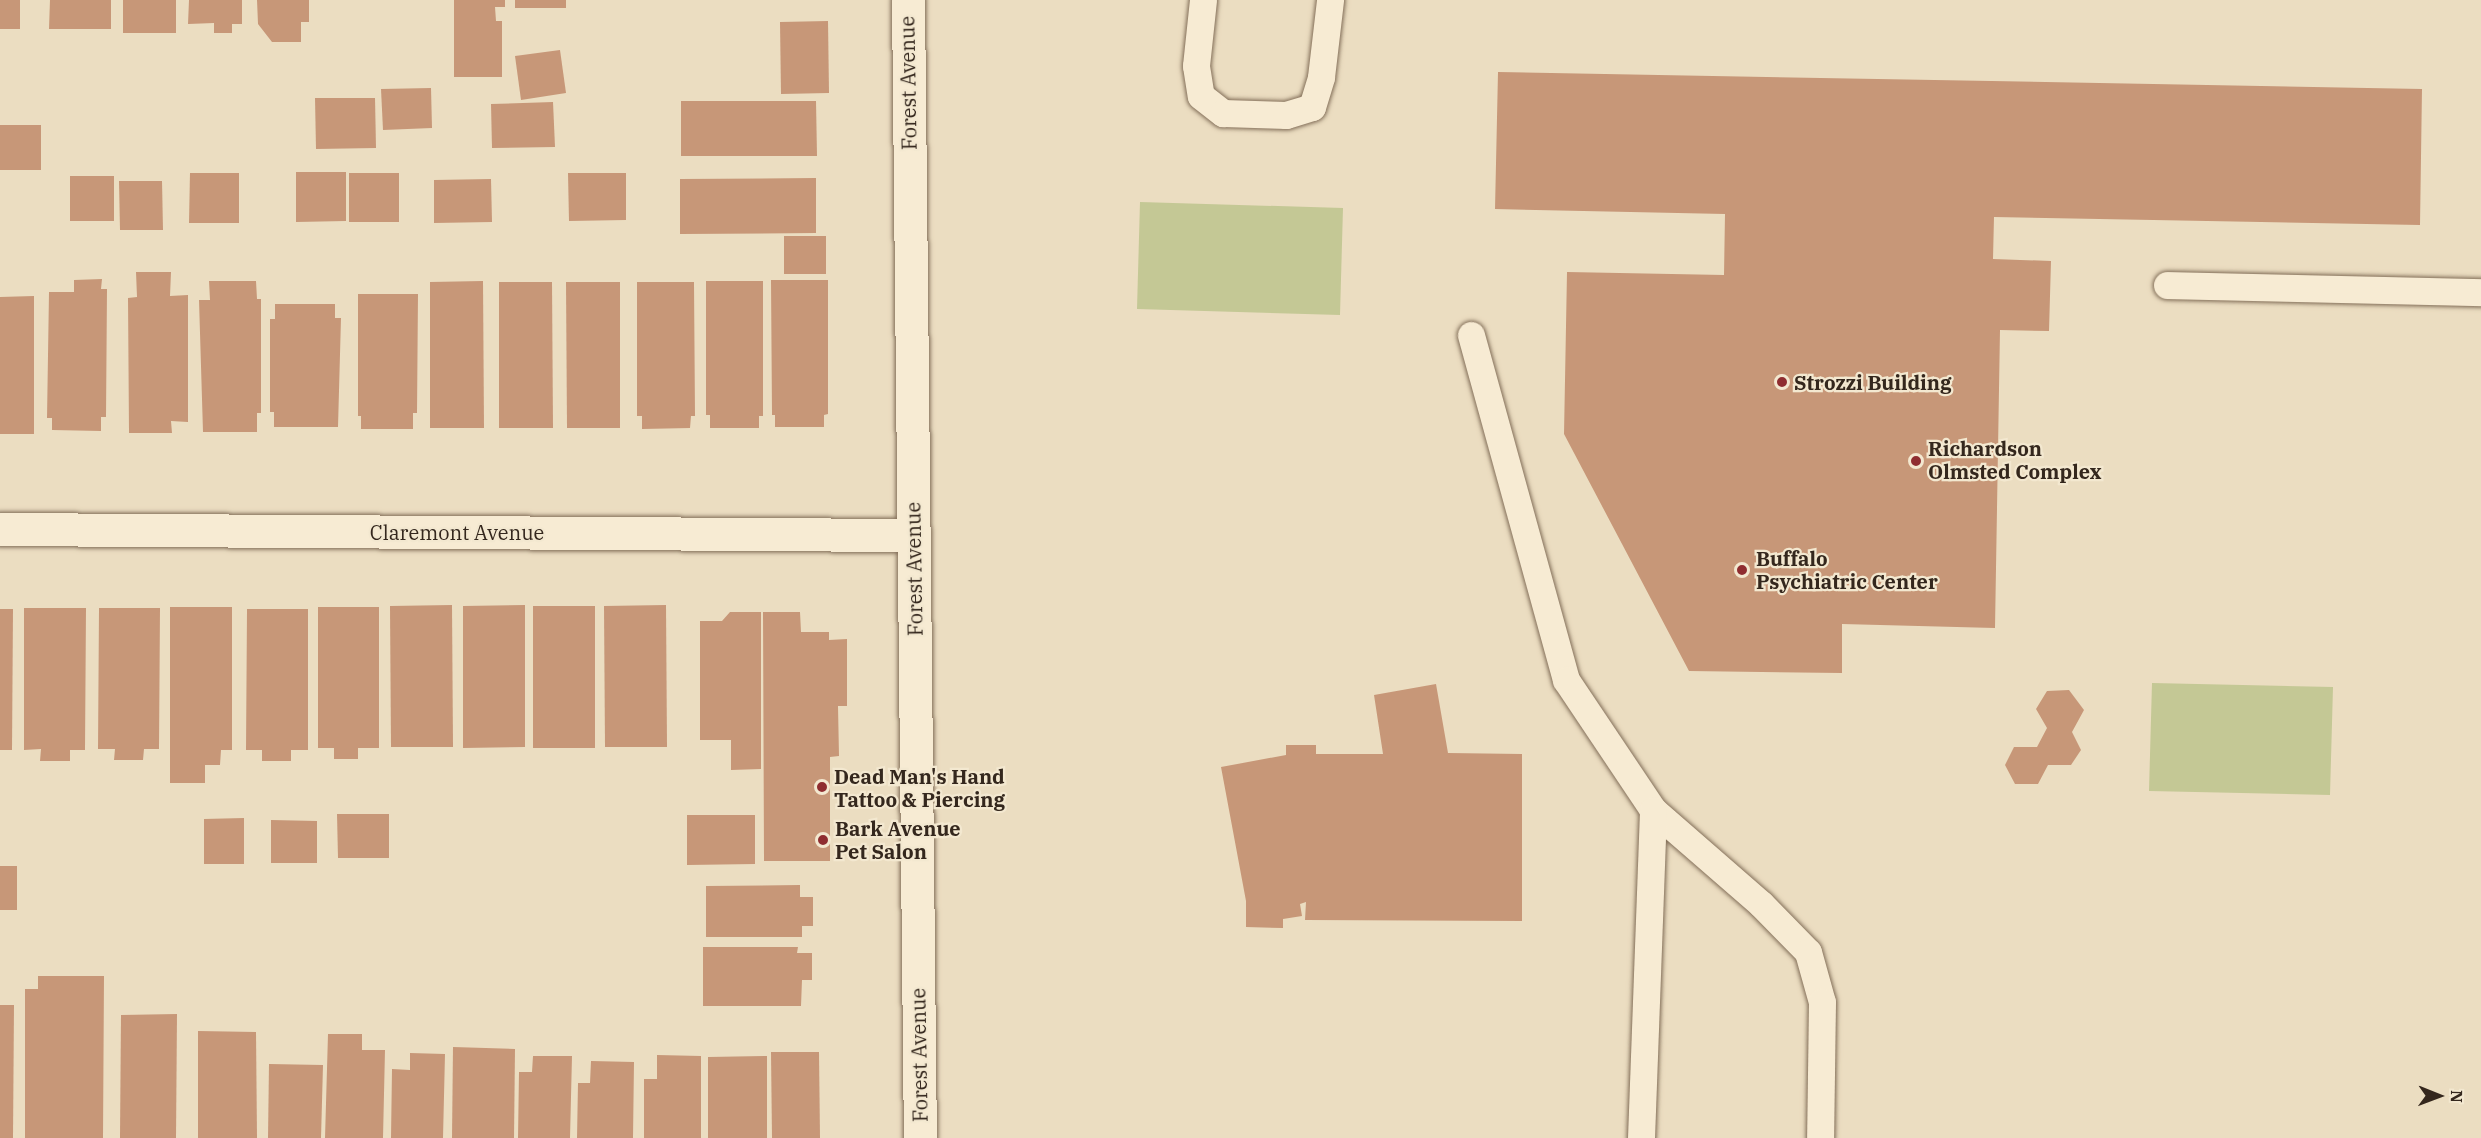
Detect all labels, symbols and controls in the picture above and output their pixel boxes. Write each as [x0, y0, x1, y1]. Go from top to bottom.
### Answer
street label: Forest Avenue [895, 16, 921, 150]
place label: Strozzi Building [1794, 370, 1952, 394]
marker: Strozzi Building [1775, 375, 1789, 389]
place label: Richardson Olmsted Complex [1928, 437, 2101, 484]
marker: Richardson Olmsted Complex [1909, 454, 1923, 468]
street label: Forest Avenue [901, 502, 927, 636]
street label: Claremont Avenue [370, 520, 544, 544]
place label: Buffalo Psychiatric Center [1756, 546, 1938, 593]
marker: Buffalo Psychiatric Center [1733, 561, 1751, 579]
place label: Dead Man's Hand Tattoo & Piercing [834, 764, 1005, 811]
marker: Dead Man's Hand Tattoo & Piercing [815, 780, 829, 794]
place label: Bark Avenue Pet Salon [835, 816, 961, 863]
marker: Bark Avenue Pet Salon [816, 833, 830, 847]
street label: Forest Avenue [906, 988, 932, 1122]
north arrow [2409, 1066, 2469, 1126]
text: N [2447, 1090, 2467, 1103]

